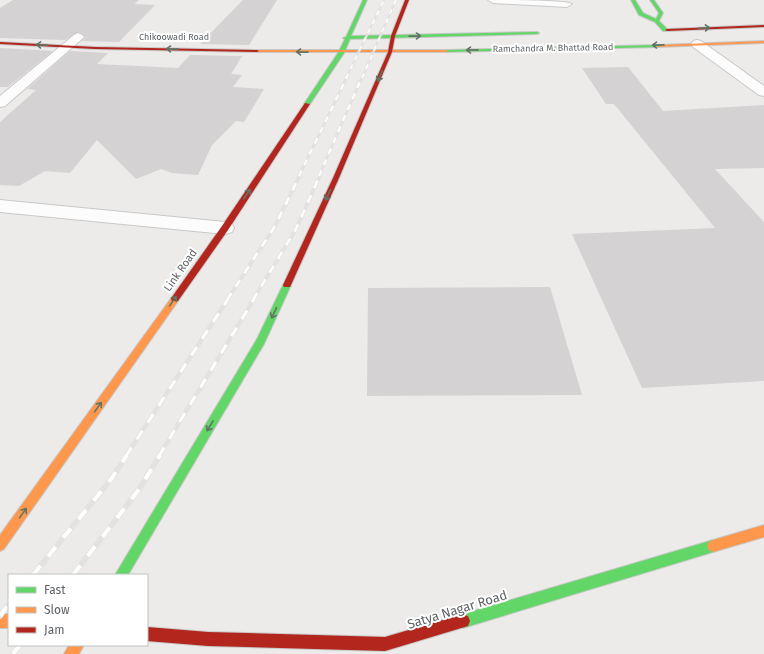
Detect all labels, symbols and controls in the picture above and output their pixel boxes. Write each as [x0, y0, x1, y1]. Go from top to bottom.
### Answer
one-way arrow [697, 25, 710, 32]
street label: Chikoowadi Road [139, 32, 209, 42]
one-way arrow [408, 32, 421, 39]
one-way arrow [652, 41, 665, 49]
one-way arrow [36, 42, 49, 49]
street label: Ramchandra M. Bhattad Road [493, 42, 613, 54]
one-way arrow [166, 45, 179, 53]
one-way arrow [466, 46, 479, 54]
one-way arrow [296, 48, 309, 56]
one-way arrow [375, 70, 383, 82]
one-way arrow [243, 189, 251, 200]
one-way arrow [324, 189, 331, 201]
street label: Link Road [161, 247, 200, 294]
one-way arrow [169, 296, 177, 307]
one-way arrow [270, 307, 277, 319]
one-way arrow [94, 402, 102, 413]
one-way arrow [206, 420, 214, 431]
one-way arrow [19, 508, 27, 519]
legend [8, 574, 148, 646]
text: Fast [44, 583, 66, 597]
street label: Satya Nagar Road [406, 587, 509, 632]
text: Slow [44, 603, 70, 617]
text: Jam [44, 623, 64, 637]

